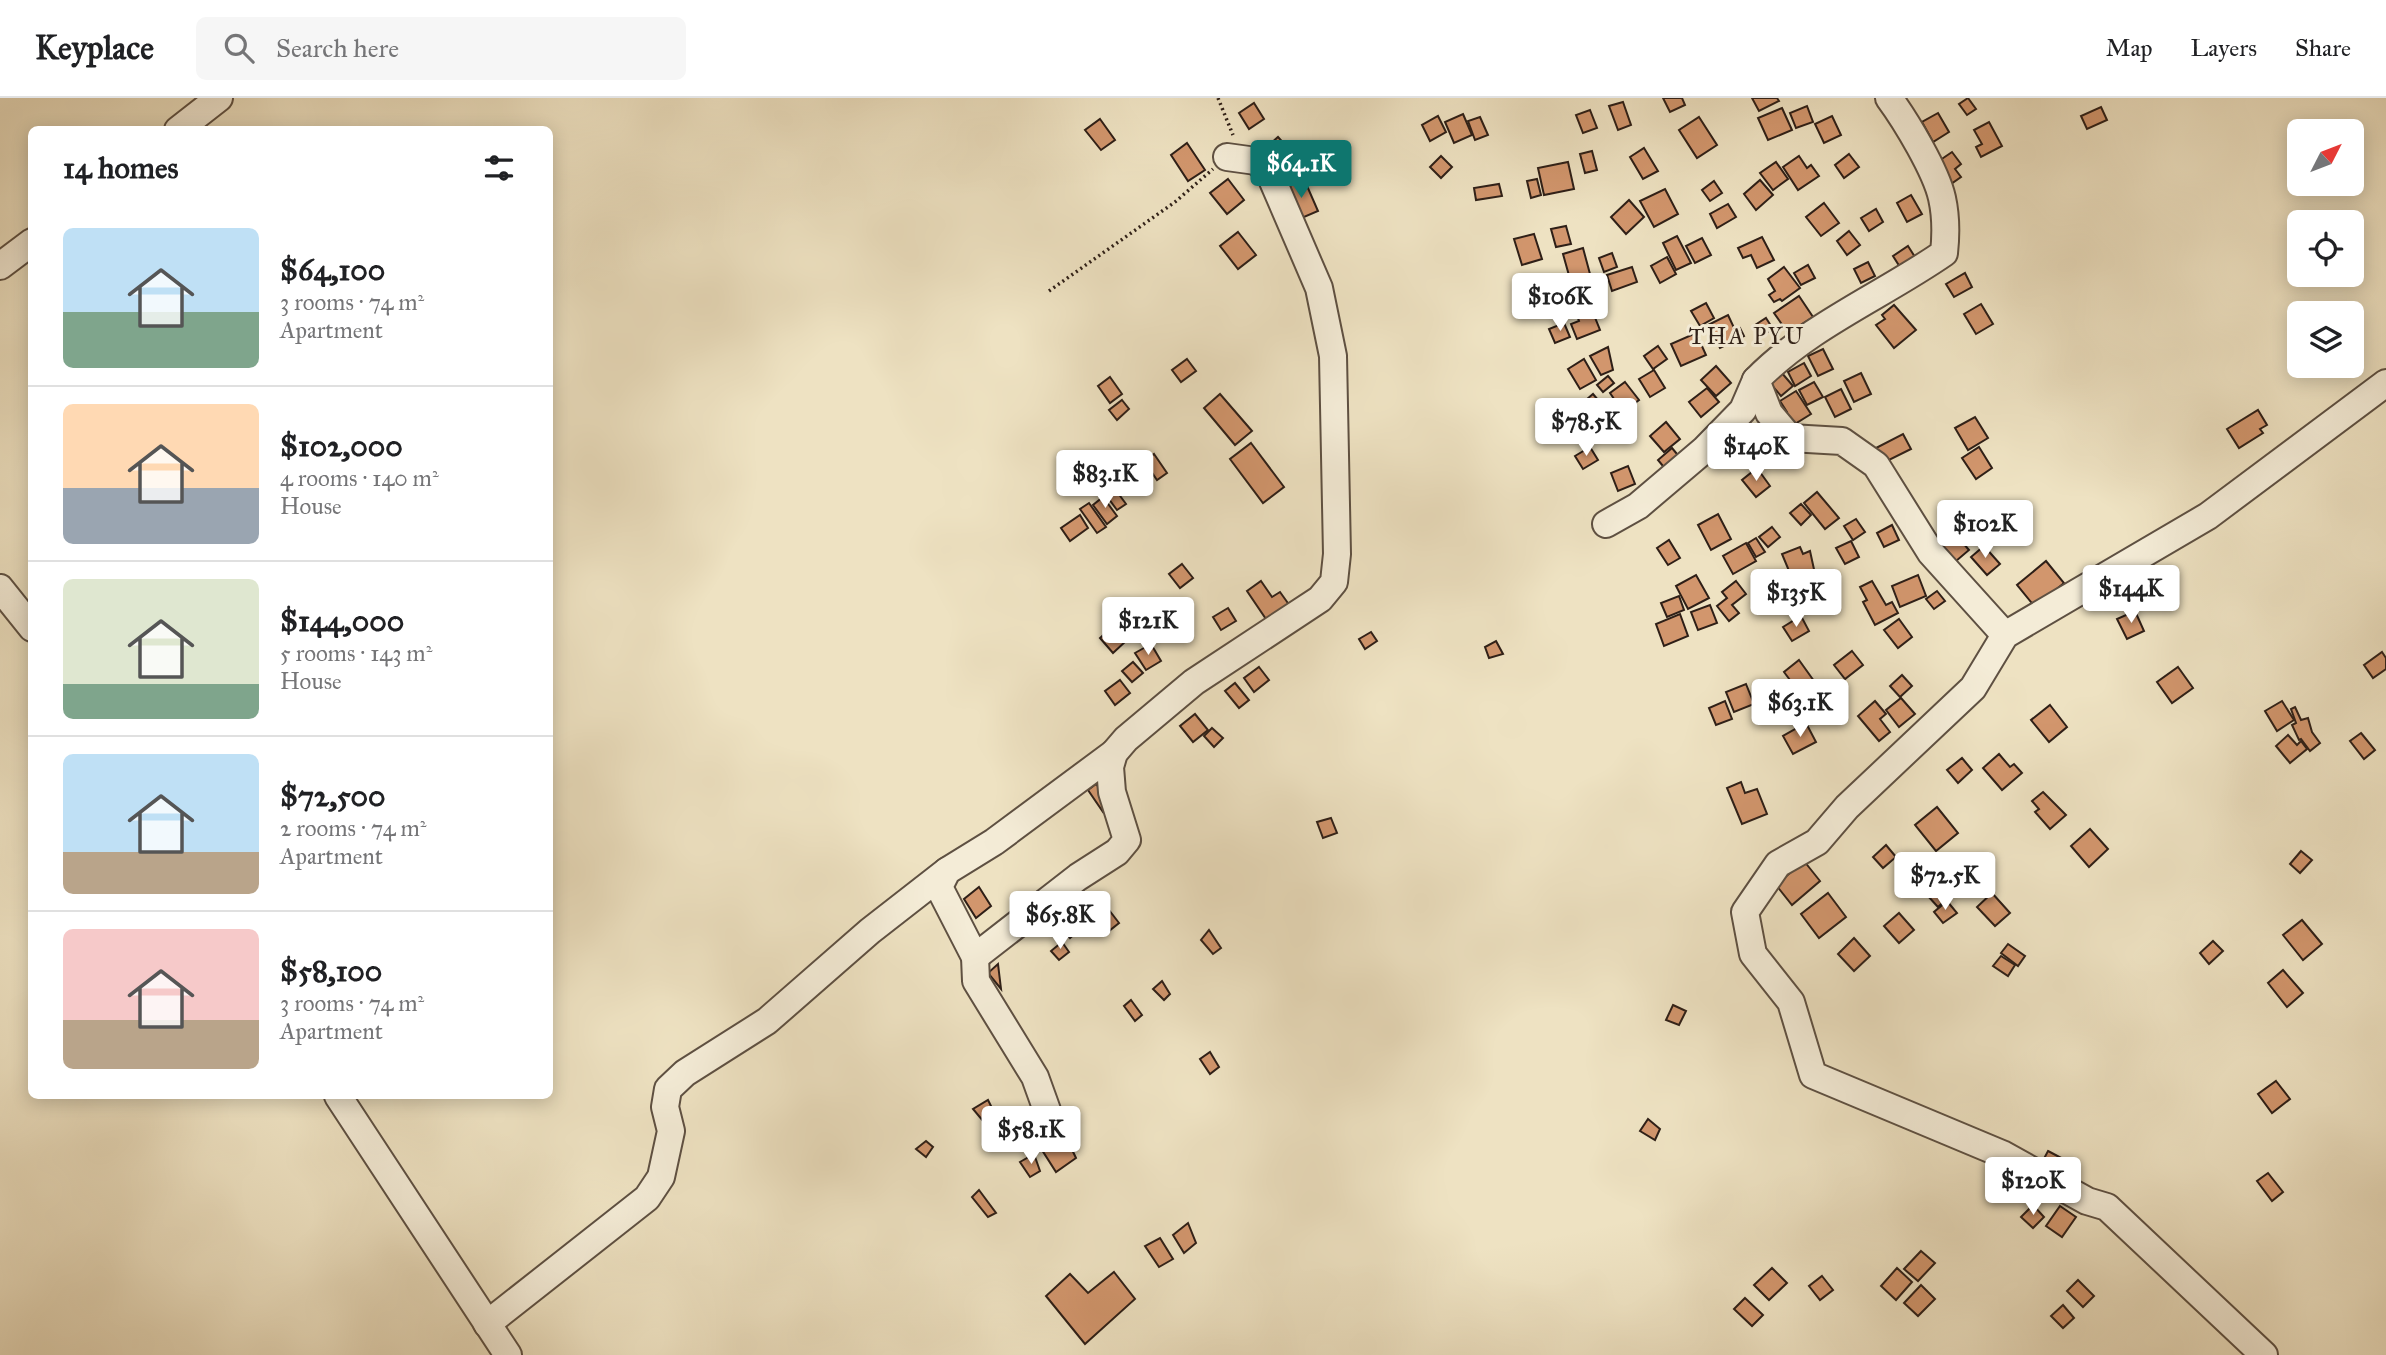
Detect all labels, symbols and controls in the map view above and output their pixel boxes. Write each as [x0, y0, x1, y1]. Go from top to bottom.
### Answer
search box [196, 17, 686, 80]
text: Keyplace [35, 28, 154, 68]
icon: search [220, 29, 258, 67]
text: Search here [276, 32, 399, 64]
text: Map [2106, 33, 2153, 63]
text: Layers [2191, 33, 2257, 63]
text: Share [2295, 33, 2351, 63]
north arrow [2287, 119, 2364, 196]
map controls [2287, 119, 2364, 378]
pin: $64.1K [1244, 140, 1358, 200]
icon: filters [480, 149, 518, 187]
text: $64.1K [1266, 149, 1336, 177]
text: 14 homes [63, 150, 178, 186]
button: locate [2287, 210, 2364, 287]
text: $64,100 [280, 252, 385, 288]
icon: home [119, 256, 203, 340]
pin: $106K [1511, 274, 1609, 333]
text: $106K [1528, 282, 1592, 310]
text: 3 rooms · 74 m² [280, 288, 424, 316]
button: layers [2287, 301, 2364, 378]
text: Apartment [280, 316, 383, 344]
district label: THA PYU [1689, 322, 1805, 350]
pin: $78.5K [1529, 398, 1643, 458]
text: $78.5K [1551, 407, 1621, 435]
pin: $140K [1707, 424, 1805, 483]
text: $102,000 [280, 428, 403, 464]
icon: home [119, 432, 203, 516]
text: $140K [1723, 432, 1789, 460]
pin: $83.1K [1048, 450, 1162, 510]
text: $83.1K [1072, 459, 1138, 487]
text: 4 rooms · 140 m² [280, 464, 439, 492]
text: House [280, 492, 342, 520]
pin: $102K [1936, 500, 2034, 560]
text: $102K [1953, 509, 2017, 537]
pin: $144K [2082, 566, 2180, 625]
pin: $135K [1747, 570, 1845, 629]
text: $144K [2099, 574, 2163, 602]
text: $135K [1766, 578, 1826, 606]
pin: $121K [1099, 598, 1197, 657]
text: $144,000 [280, 603, 404, 639]
text: $121K [1118, 606, 1178, 634]
icon: home [119, 607, 203, 691]
text: 5 rooms · 143 m² [280, 639, 432, 667]
text: House [280, 667, 342, 695]
pin: $63.1K [1743, 680, 1857, 739]
text: $63.1K [1768, 688, 1832, 716]
text: $72,500 [280, 778, 386, 814]
icon: home [119, 782, 203, 866]
text: 2 rooms · 74 m² [280, 814, 426, 842]
text: Apartment [280, 842, 383, 870]
pin: $72.5K [1888, 852, 2002, 912]
text: $72.5K [1910, 861, 1980, 889]
pin: $65.8K [1003, 892, 1117, 951]
text: $65.8K [1025, 900, 1095, 928]
text: $58,100 [280, 953, 382, 989]
icon: home [119, 957, 203, 1041]
text: 3 rooms · 74 m² [280, 989, 424, 1017]
text: Apartment [280, 1017, 383, 1045]
pin: $58.1K [974, 1107, 1088, 1166]
text: $58.1K [998, 1115, 1064, 1143]
pin: $120K [1984, 1158, 2082, 1217]
text: $120K [2001, 1166, 2065, 1194]

